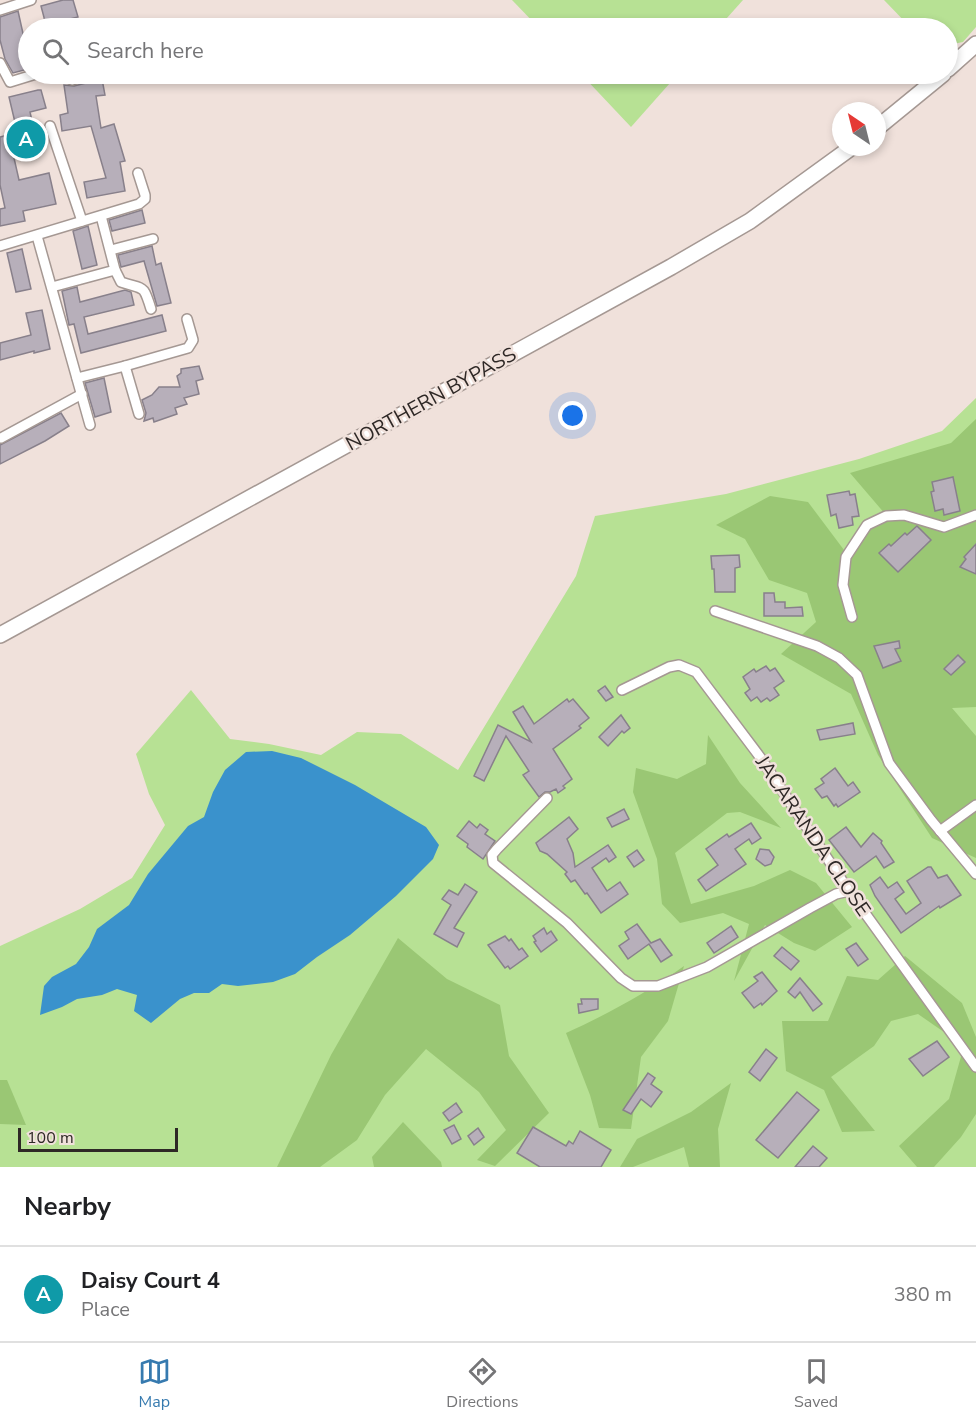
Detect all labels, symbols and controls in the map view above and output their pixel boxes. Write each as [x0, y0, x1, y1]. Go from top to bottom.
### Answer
search box [18, 18, 958, 84]
icon: search [39, 35, 72, 68]
text: Search here [87, 36, 204, 66]
north arrow [832, 102, 886, 156]
pin: A [6, 116, 46, 162]
street label: NORTHERN BYPASS [341, 341, 521, 457]
your location [558, 401, 587, 430]
street label: JACARANDA CLOSE [749, 750, 877, 922]
scale bar [18, 1125, 178, 1152]
text: 100 m [27, 1127, 74, 1149]
text: Nearby [24, 1189, 111, 1224]
text: Daisy Court 4 [81, 1266, 220, 1296]
text: A [36, 1281, 51, 1308]
text: 380 m [894, 1281, 952, 1308]
text: Place [81, 1296, 130, 1323]
tab: Map [138, 1355, 171, 1413]
tab: Directions [446, 1355, 518, 1413]
tab: Saved [794, 1355, 838, 1413]

